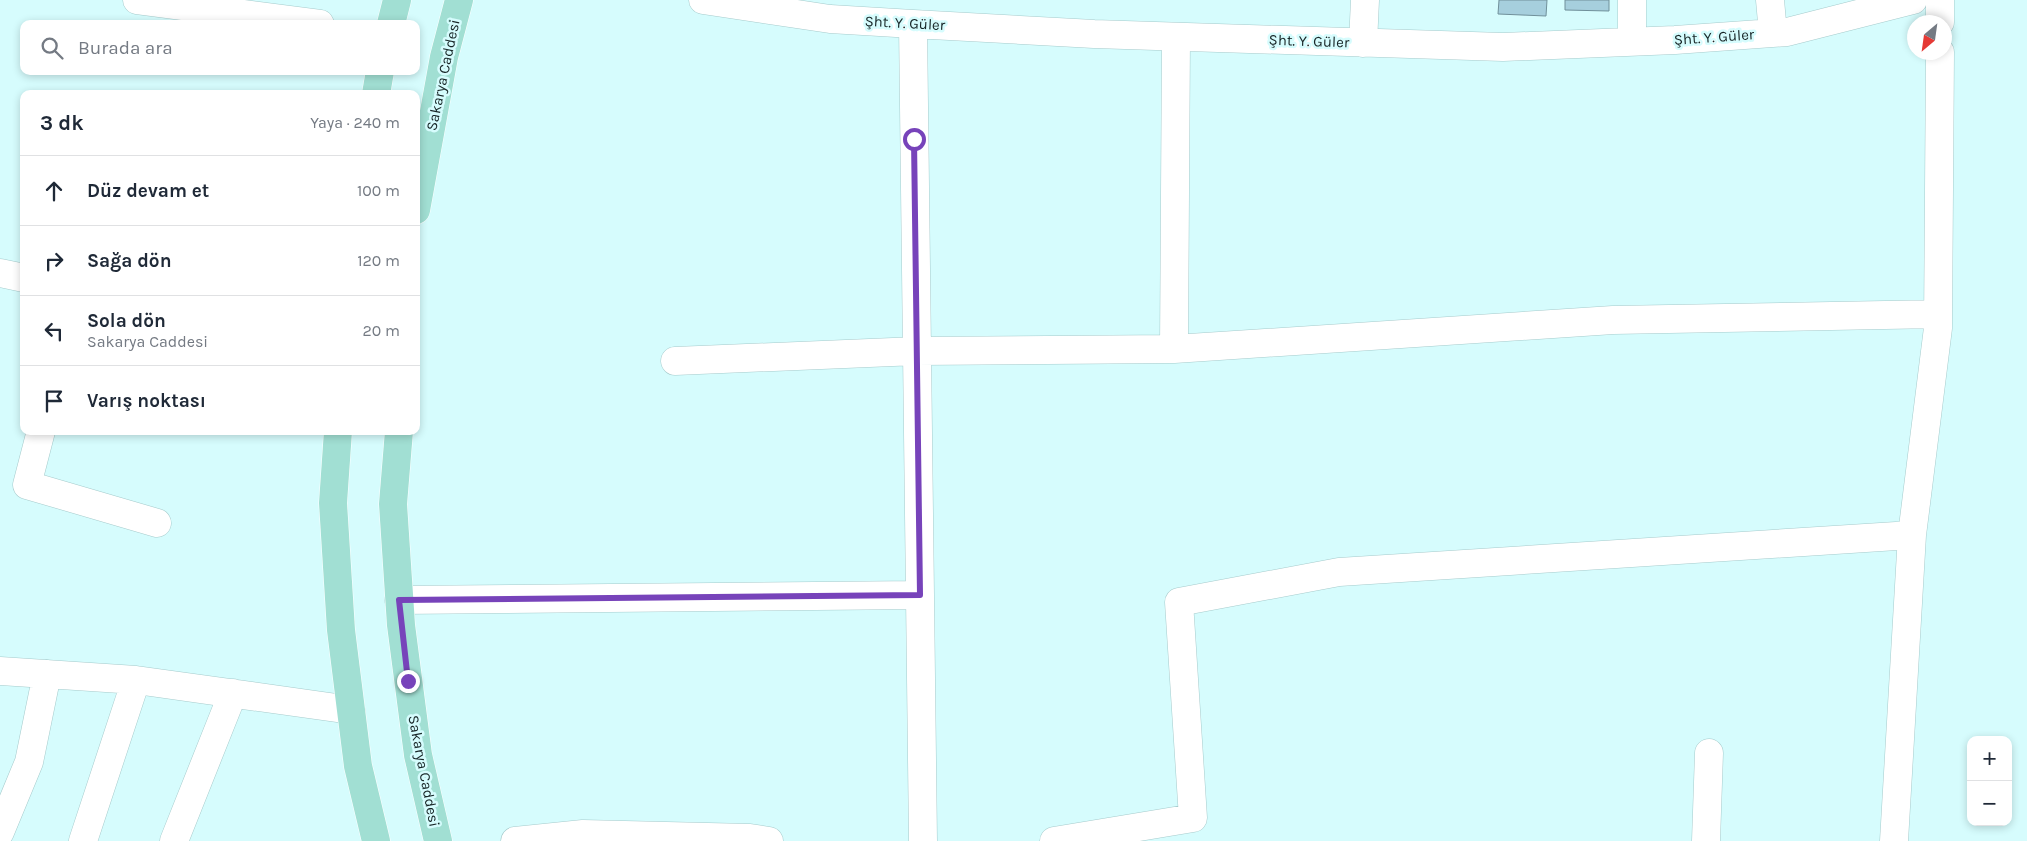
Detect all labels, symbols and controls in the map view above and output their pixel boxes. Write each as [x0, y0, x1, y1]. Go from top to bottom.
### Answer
street label: Şht. Y. Güler [864, 12, 946, 34]
north arrow [1907, 15, 1952, 60]
street label: Sakarya Caddesi [422, 18, 464, 132]
search box [20, 20, 420, 75]
street label: Şht. Y. Güler [1673, 25, 1755, 49]
street label: Şht. Y. Güler [1268, 31, 1350, 51]
icon: search [38, 34, 66, 62]
text: Burada ara [78, 37, 173, 59]
text: 3 dk [40, 111, 84, 135]
text: Yaya · 240 m [310, 113, 400, 132]
route start [903, 128, 926, 151]
icon: ahead [40, 177, 68, 205]
text: Düz devam et [87, 180, 209, 202]
text: 100 m [357, 181, 400, 200]
icon: right [40, 247, 68, 275]
text: Sağa dön [87, 250, 171, 272]
text: 120 m [357, 251, 400, 270]
text: Sola dön [87, 310, 166, 332]
icon: left [40, 317, 68, 345]
text: 20 m [362, 321, 400, 340]
text: Sakarya Caddesi [87, 332, 208, 351]
icon: arrive [40, 387, 68, 415]
text: Varış noktası [87, 390, 206, 412]
route end [397, 670, 420, 693]
street label: Sakarya Caddesi [404, 714, 444, 828]
map controls [1967, 736, 2012, 826]
button: + [1967, 736, 2012, 781]
button: − [1967, 781, 2012, 826]

